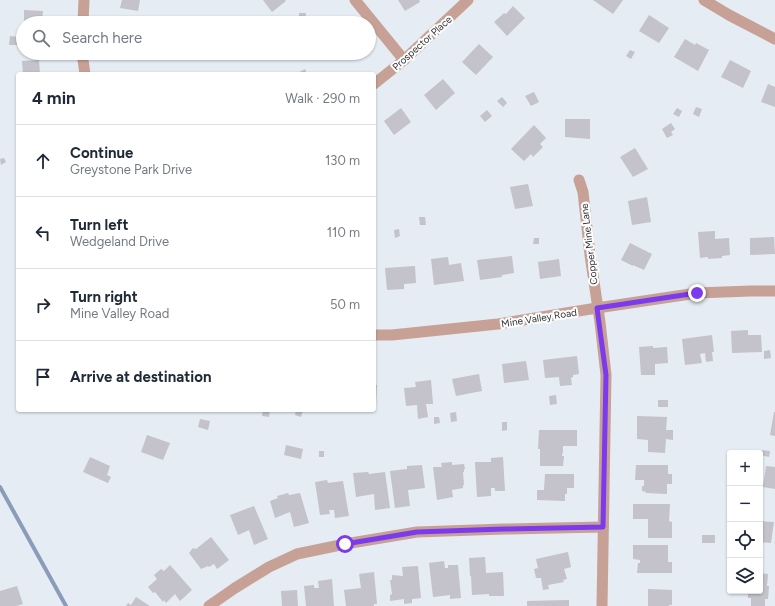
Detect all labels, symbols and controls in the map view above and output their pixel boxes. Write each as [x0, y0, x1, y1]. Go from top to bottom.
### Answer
street label: Prospector Place [390, 12, 455, 73]
search box [16, 16, 376, 60]
icon: search [30, 27, 52, 49]
text: Search here [62, 29, 142, 47]
text: 4 min [32, 88, 76, 108]
text: Walk · 290 m [285, 91, 360, 106]
text: Continue [70, 144, 133, 162]
icon: ahead [32, 150, 54, 172]
text: 130 m [325, 153, 360, 168]
text: Greystone Park Drive [70, 162, 192, 177]
street label: Copper Mine Lane [578, 202, 600, 285]
text: Turn left [70, 216, 128, 234]
icon: left [32, 222, 54, 244]
text: 110 m [327, 225, 360, 240]
text: Wedgeland Drive [70, 234, 169, 249]
route end [688, 284, 706, 302]
text: Turn right [70, 288, 138, 306]
icon: right [32, 294, 54, 316]
text: 50 m [330, 297, 360, 312]
text: Mine Valley Road [70, 306, 169, 321]
street label: Mine Valley Road [500, 306, 578, 330]
icon: arrive [32, 366, 54, 388]
text: Arrive at destination [70, 368, 211, 386]
map controls [727, 450, 763, 594]
button: + [727, 450, 763, 486]
button: − [727, 486, 763, 522]
button: locate [727, 522, 763, 558]
route start [336, 535, 354, 553]
button: layers [727, 558, 763, 594]

